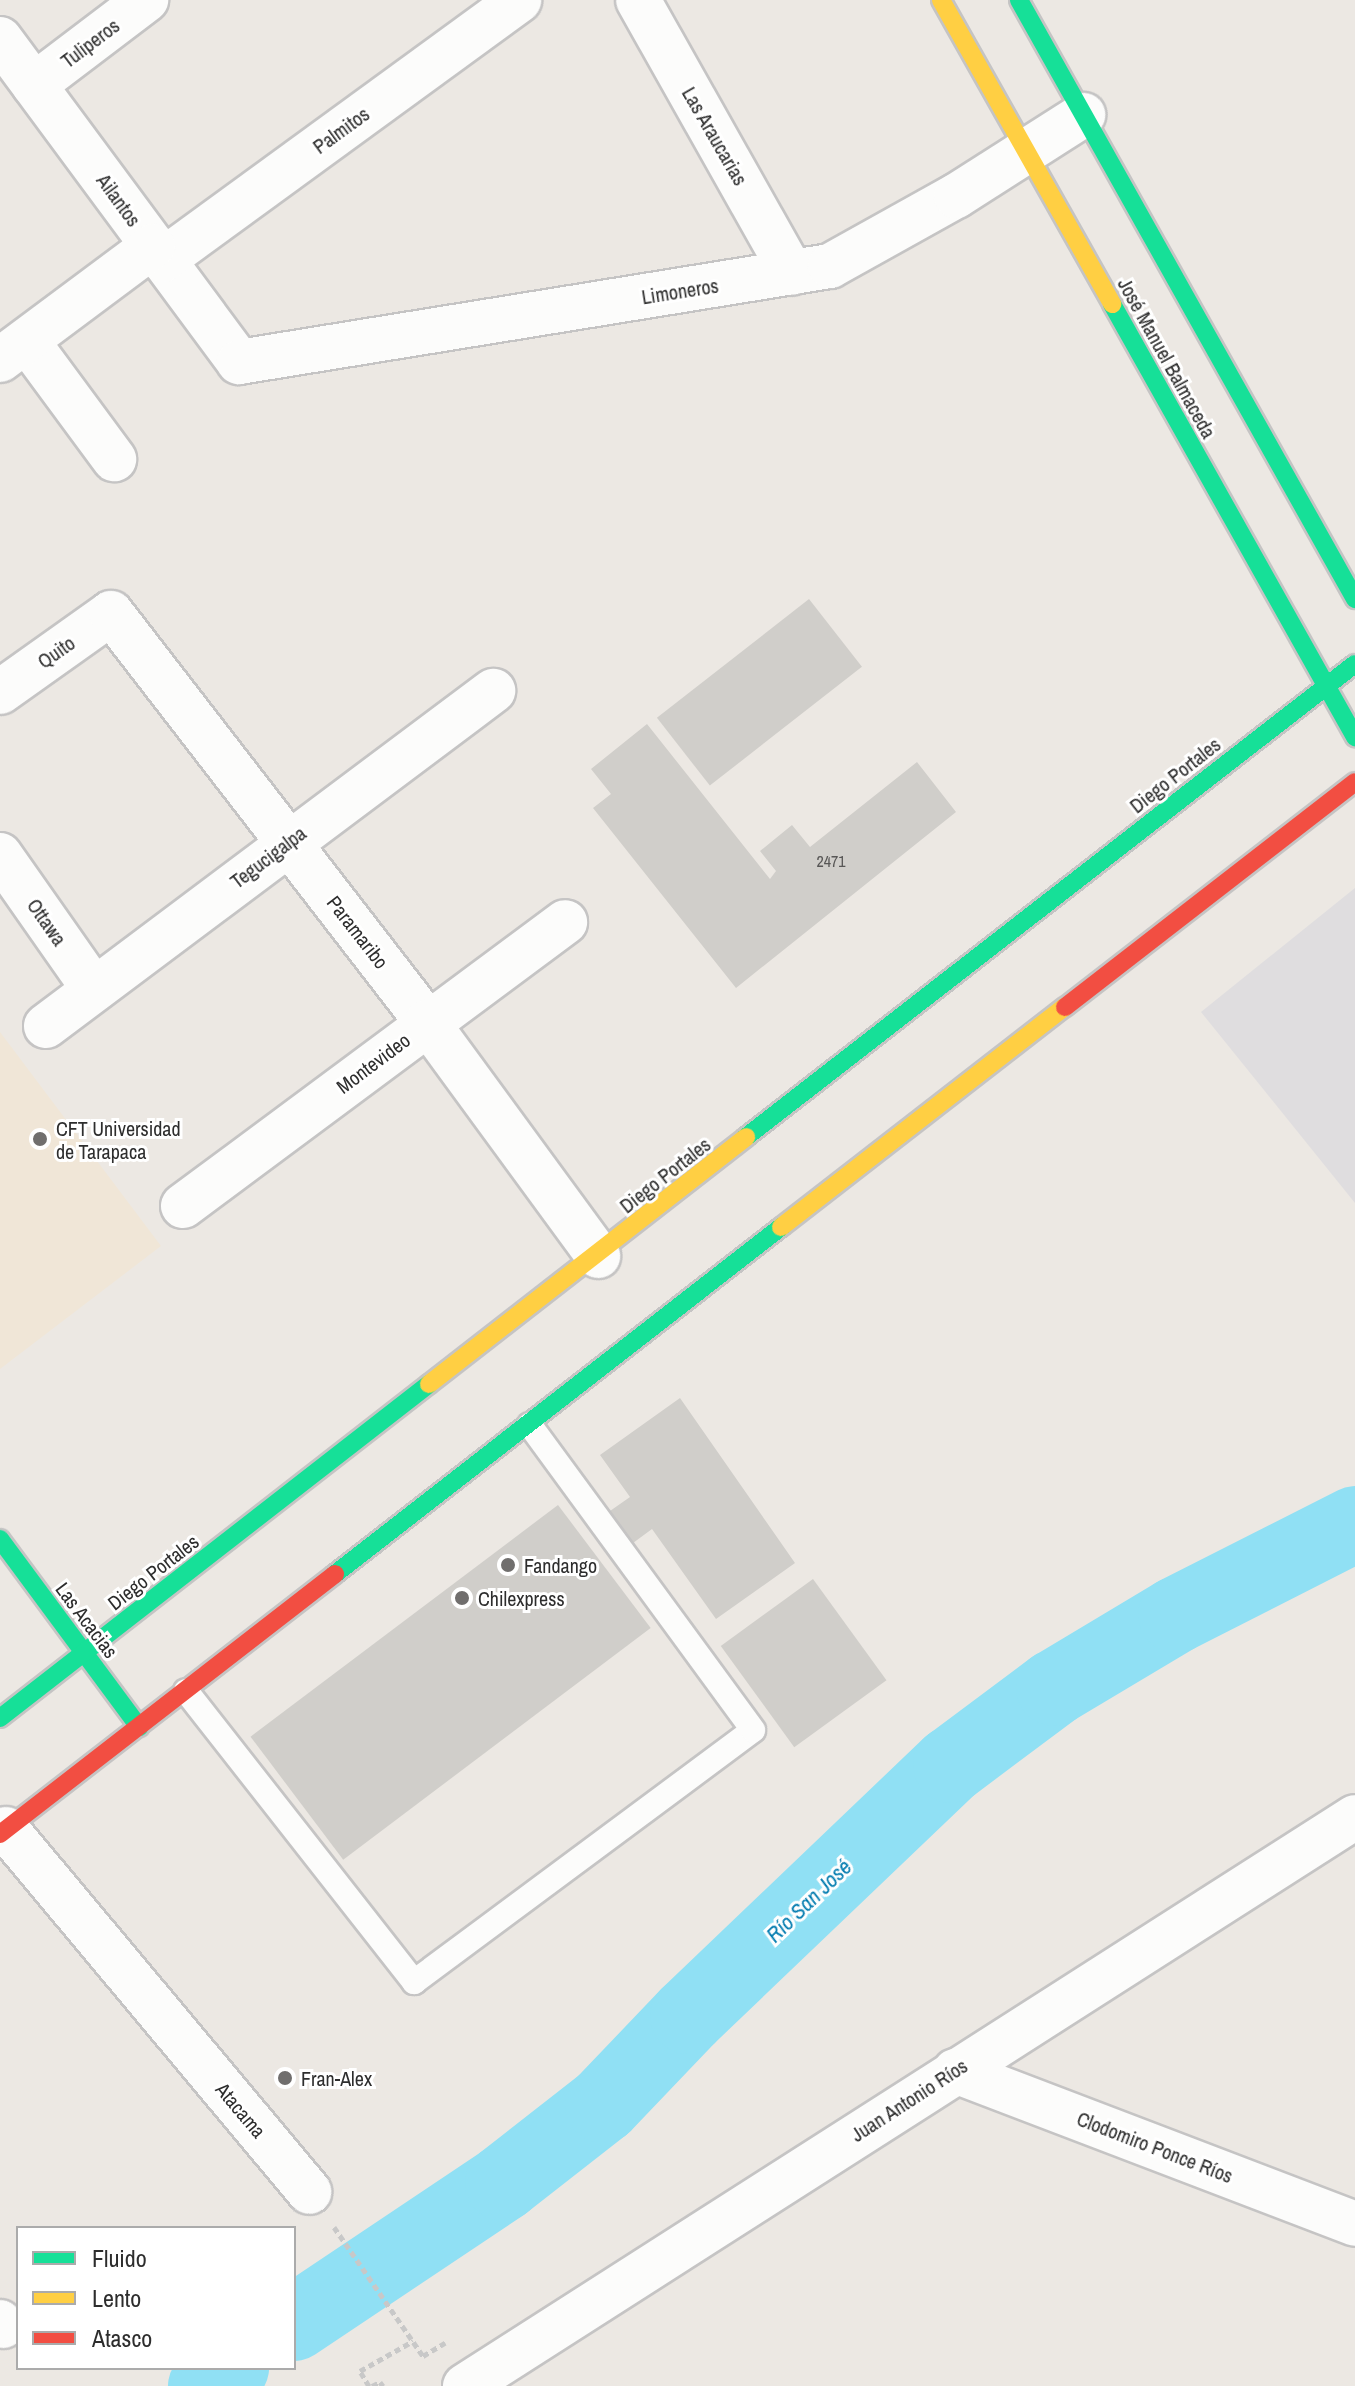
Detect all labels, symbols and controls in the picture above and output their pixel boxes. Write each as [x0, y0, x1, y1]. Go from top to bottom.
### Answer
street label: Tuliperos [56, 13, 124, 73]
street label: Las Araucarias [677, 82, 753, 190]
street label: Palmitos [308, 102, 374, 158]
street label: Ailantos [92, 169, 146, 231]
street label: Limoneros [640, 273, 720, 309]
street label: José Manuel Balmaceda [1113, 274, 1221, 442]
street label: Quito [33, 631, 79, 673]
street label: Diego Portales [1125, 732, 1225, 818]
street label: Tegucigalpa [225, 821, 311, 893]
house number: 2471 [816, 851, 846, 871]
street label: Paramaribo [322, 891, 394, 973]
street label: Ottawa [22, 894, 72, 950]
street label: Montevideo [332, 1028, 414, 1098]
place label: CFT Universidad de Tarapaca [56, 1116, 181, 1163]
marker: CFT Universidad de Tarapaca [31, 1130, 49, 1148]
street label: Diego Portales [615, 1132, 715, 1218]
street label: Diego Portales [103, 1529, 203, 1615]
place label: Fandango [524, 1553, 597, 1577]
marker: Fandango [499, 1556, 517, 1574]
street label: Las Acacias [51, 1577, 123, 1663]
place label: Chilexpress [478, 1586, 565, 1610]
marker: Chilexpress [453, 1589, 471, 1607]
water label: Río San José [761, 1854, 857, 1948]
street label: Juan Antonio Ríos [846, 2053, 972, 2147]
place label: Fran-Alex [301, 2066, 372, 2090]
marker: Fran-Alex [276, 2069, 294, 2087]
street label: Atacama [211, 2077, 271, 2143]
street label: Clodomiro Ponce Ríos [1074, 2106, 1236, 2188]
legend [16, 2226, 296, 2370]
text: Fluido [92, 2242, 147, 2274]
text: Lento [92, 2282, 141, 2314]
text: Atasco [92, 2322, 152, 2354]

